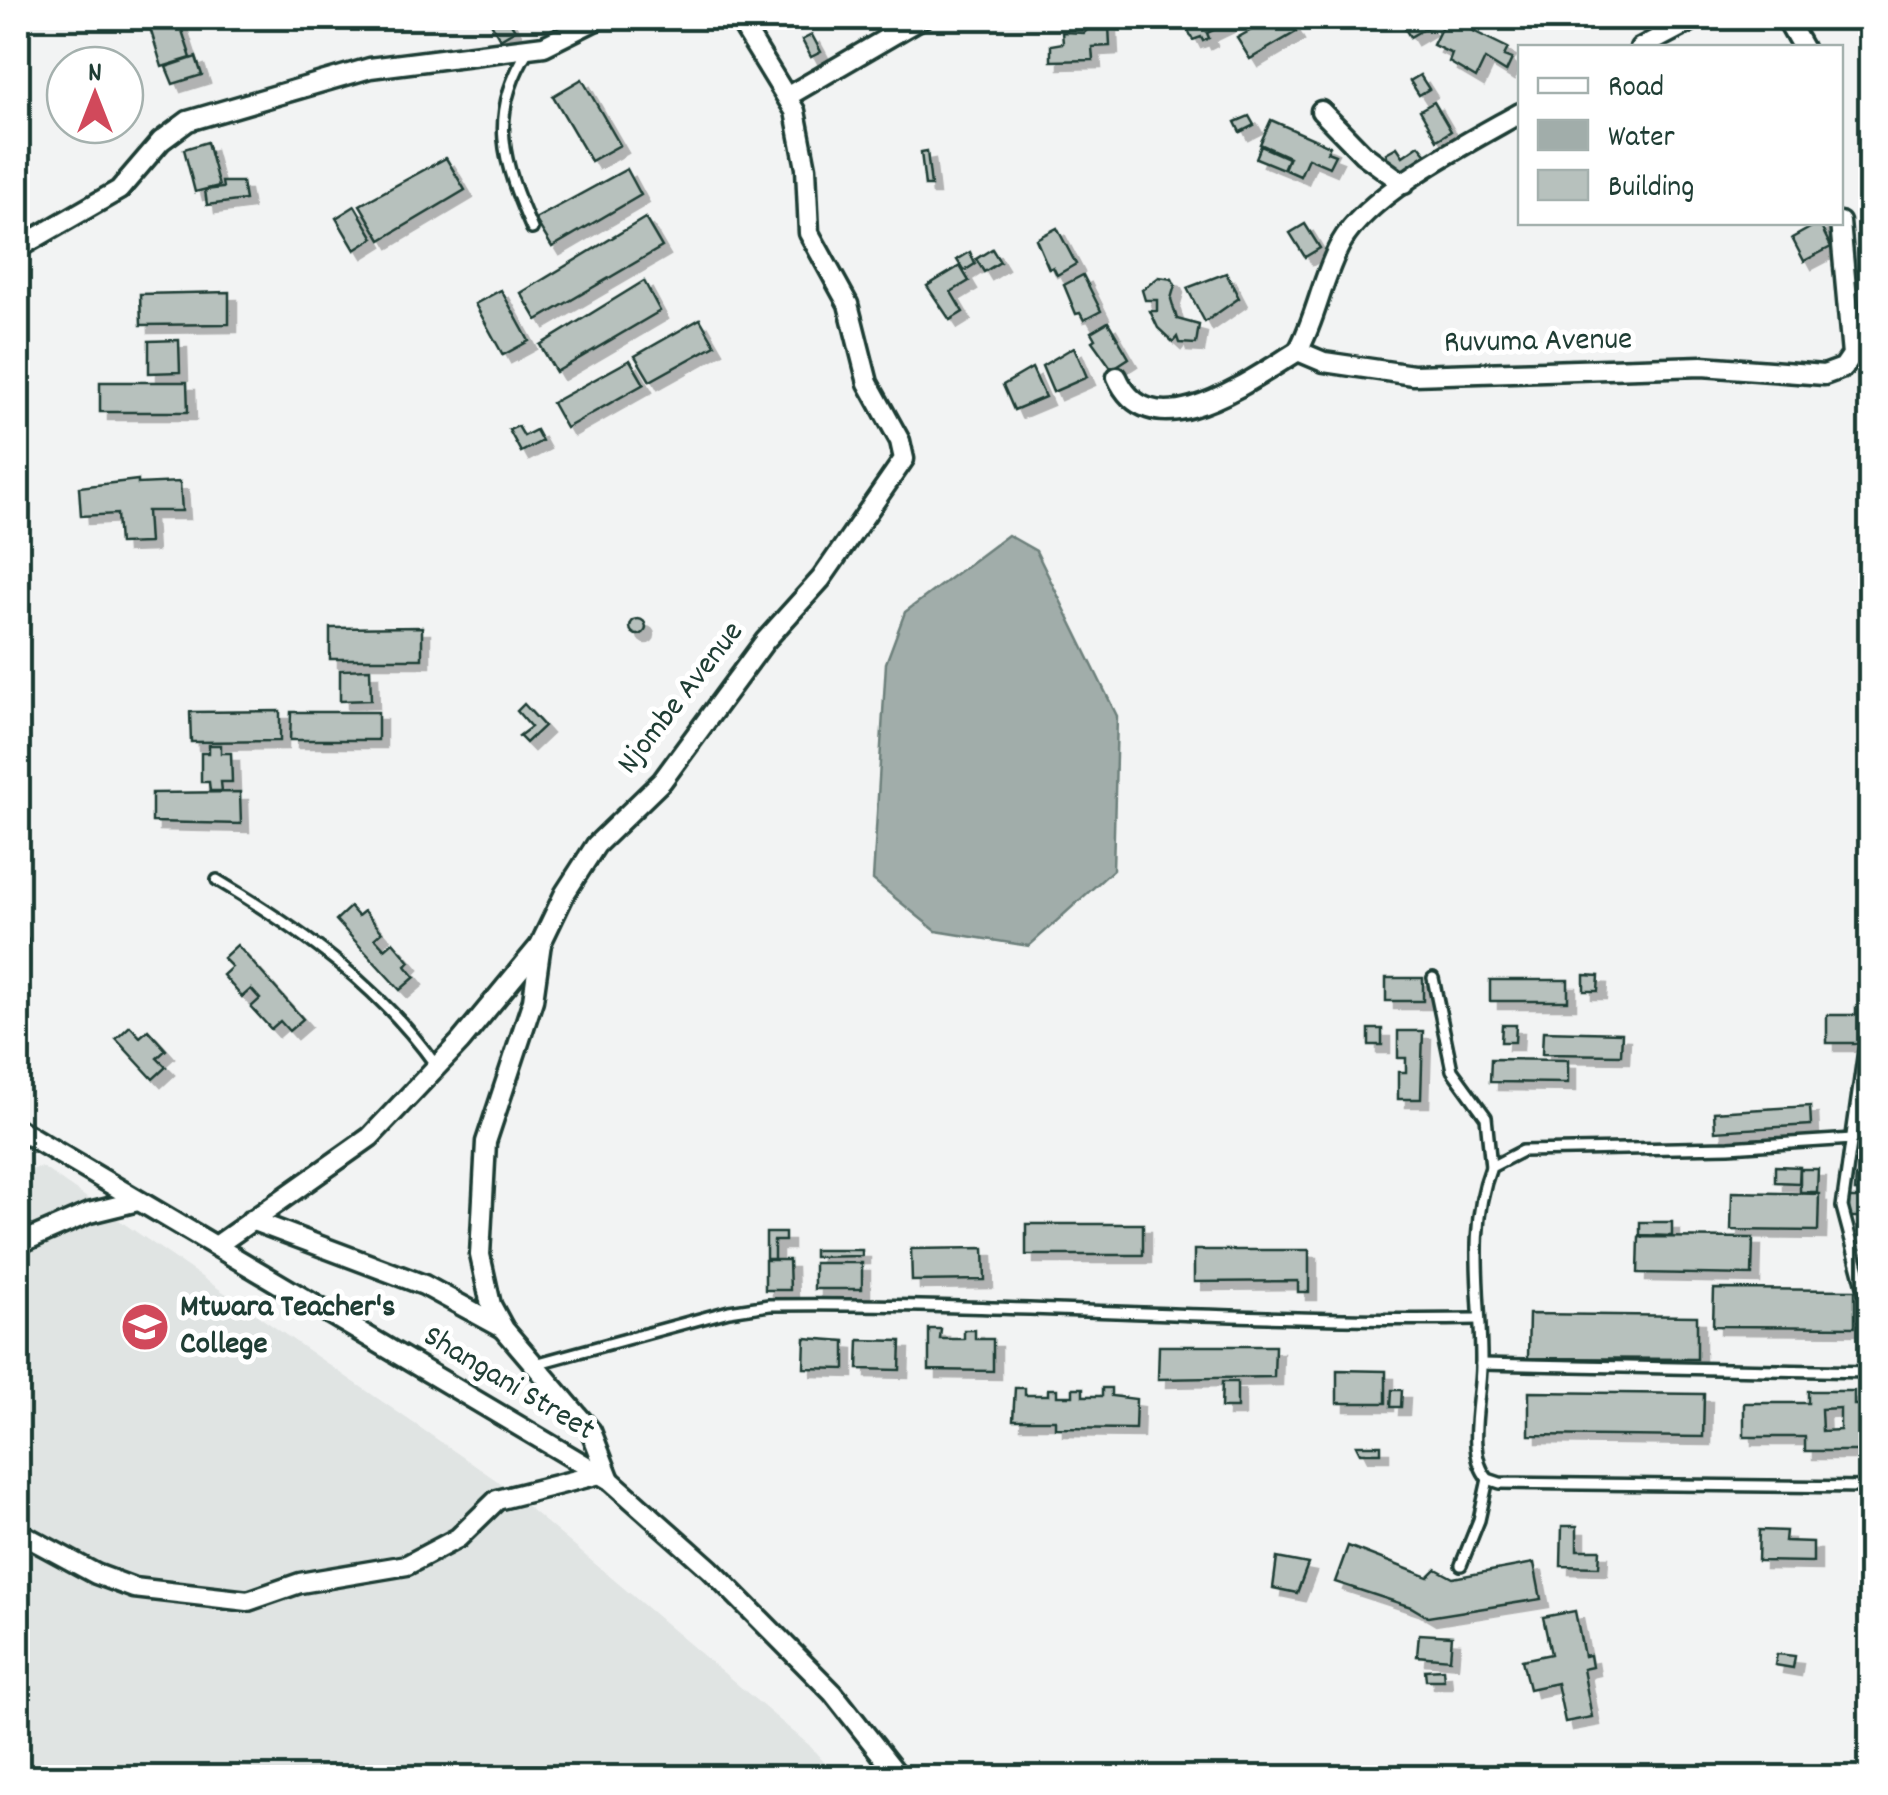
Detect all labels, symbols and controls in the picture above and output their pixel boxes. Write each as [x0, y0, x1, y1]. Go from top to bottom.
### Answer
north arrow [45, 45, 145, 145]
legend [1518, 45, 1843, 225]
text: N [88, 55, 102, 95]
text: Road [1608, 68, 1664, 111]
text: Water [1608, 118, 1675, 161]
text: Building [1608, 168, 1694, 211]
street label: Ruvuma Avenue [1443, 318, 1633, 368]
street label: Njombe Avenue [607, 613, 757, 785]
place label: Mtwara Teacher's College [180, 1286, 396, 1369]
school or university icon: Mtwara Teacher's College [119, 1301, 171, 1353]
street label: Shangani Street [413, 1316, 603, 1455]

